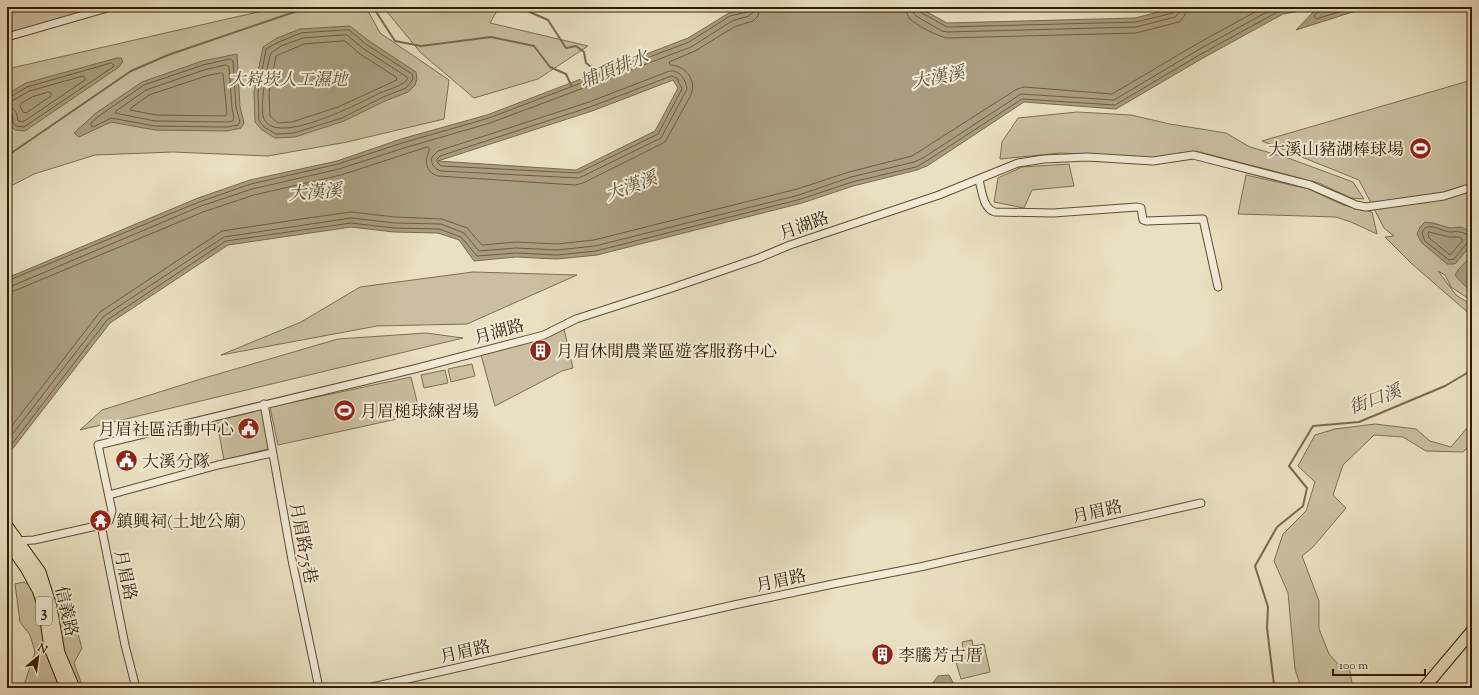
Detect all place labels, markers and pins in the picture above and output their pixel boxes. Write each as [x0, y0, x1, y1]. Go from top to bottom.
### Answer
sports icon: 大溪山豬湖棒球場 [1407, 136, 1433, 162]
place label: 大溪山豬湖棒球場 [1268, 139, 1404, 163]
building icon: 月眉休閒農業區遊客服務中心 [527, 338, 553, 364]
place label: 月眉休閒農業區遊客服務中心 [556, 341, 777, 365]
sports icon: 月眉槌球練習場 [332, 398, 358, 424]
place label: 月眉槌球練習場 [360, 401, 479, 425]
public building icon: 月眉社區活動中心 [236, 416, 262, 442]
place label: 月眉社區活動中心 [98, 419, 234, 443]
public building icon: 大溪分隊 [113, 448, 139, 474]
place label: 大溪分隊 [142, 451, 210, 475]
temple icon: 鎮興祠(土地公廟) [87, 508, 113, 534]
place label: 鎮興祠(土地公廟) [116, 511, 246, 535]
building icon: 李騰芳古厝 [870, 642, 896, 668]
place label: 李騰芳古厝 [898, 645, 983, 669]

